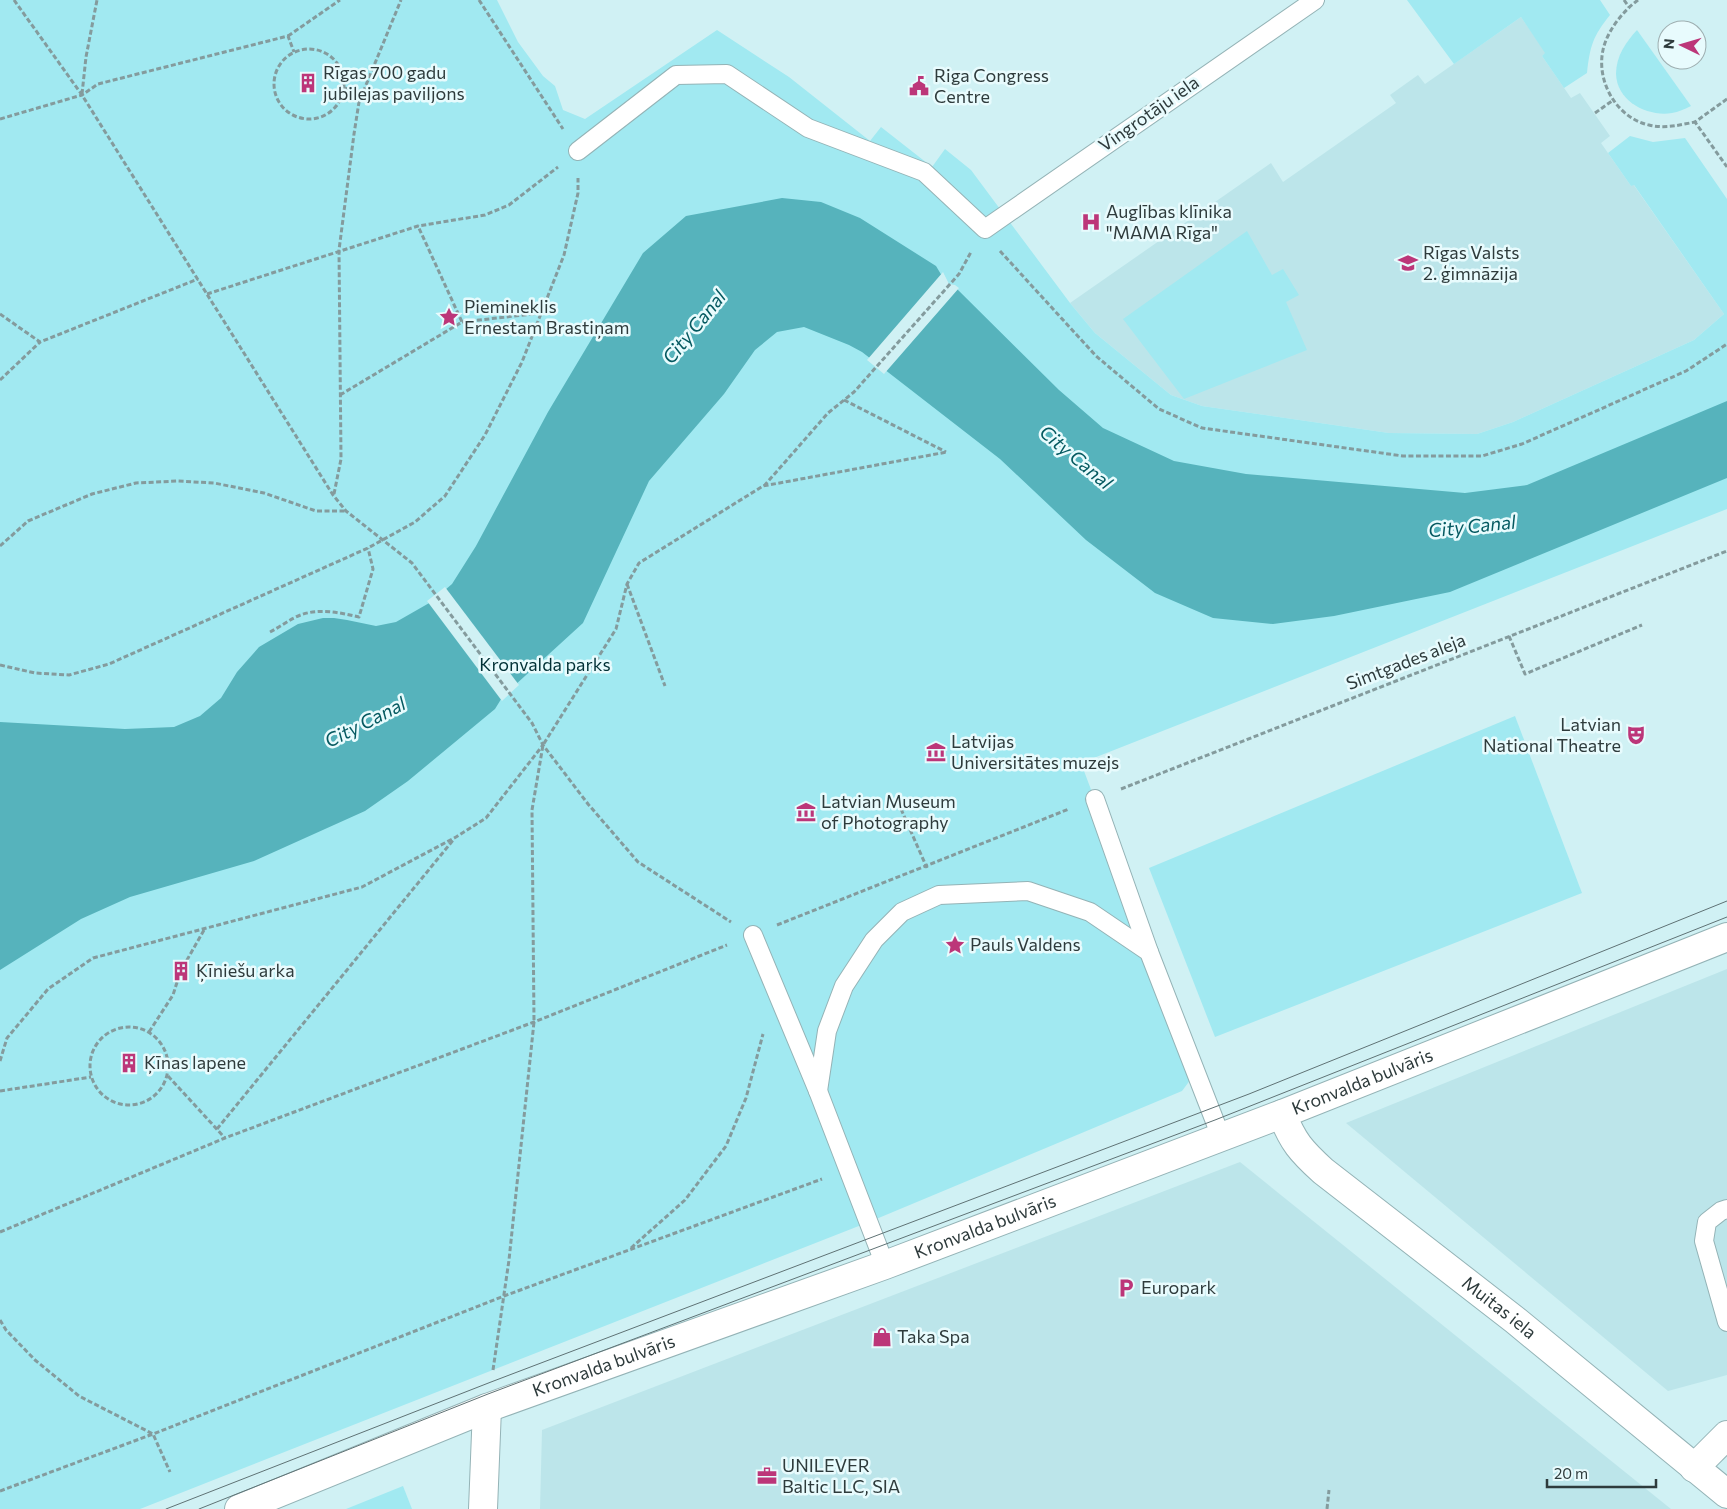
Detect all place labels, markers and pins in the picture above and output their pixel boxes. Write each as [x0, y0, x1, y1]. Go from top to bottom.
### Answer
place label: Rīgas 700 gadu jubilejas paviljons [323, 61, 465, 104]
place label: Riga Congress Centre [934, 64, 1049, 107]
building icon: Rīgas 700 gadu jubilejas paviljons [297, 72, 319, 94]
public building icon: Riga Congress Centre [908, 75, 930, 97]
place label: Auglības klīnika "MAMA Rīga" [1106, 200, 1232, 243]
hospital icon: Auglības klīnika "MAMA Rīga" [1080, 211, 1102, 233]
place label: Rīgas Valsts 2. ģimnāzija [1423, 241, 1519, 284]
school or university icon: Rīgas Valsts 2. ģimnāzija [1397, 252, 1419, 274]
place label: Piemineklis Ernestam Brastiņam [464, 295, 629, 339]
place icon: Piemineklis Ernestam Brastiņam [438, 306, 460, 328]
place label: Latvian National Theatre [1483, 713, 1621, 756]
theatre icon: Latvian National Theatre [1625, 724, 1647, 746]
place label: Latvijas Universitātes muzejs [951, 730, 1119, 773]
museum icon: Latvijas Universitātes muzejs [925, 741, 947, 763]
place label: Latvian Museum of Photography [821, 790, 956, 833]
museum icon: Latvian Museum of Photography [795, 801, 817, 823]
place label: Pauls Valdens [970, 933, 1081, 955]
place icon: Pauls Valdens [944, 934, 966, 956]
place label: Ķīniešu arka [196, 959, 295, 982]
building icon: Ķīniešu arka [170, 960, 192, 982]
place label: Ķīnas lapene [144, 1051, 246, 1074]
building icon: Ķīnas lapene [118, 1052, 140, 1074]
place label: Europark [1141, 1276, 1217, 1298]
parking icon: Europark [1115, 1277, 1137, 1299]
place label: Taka Spa [897, 1325, 970, 1347]
shop icon: Taka Spa [871, 1326, 893, 1348]
place label: UNILEVER Baltic LLC, SIA [782, 1454, 900, 1497]
office icon: UNILEVER Baltic LLC, SIA [756, 1465, 778, 1487]

